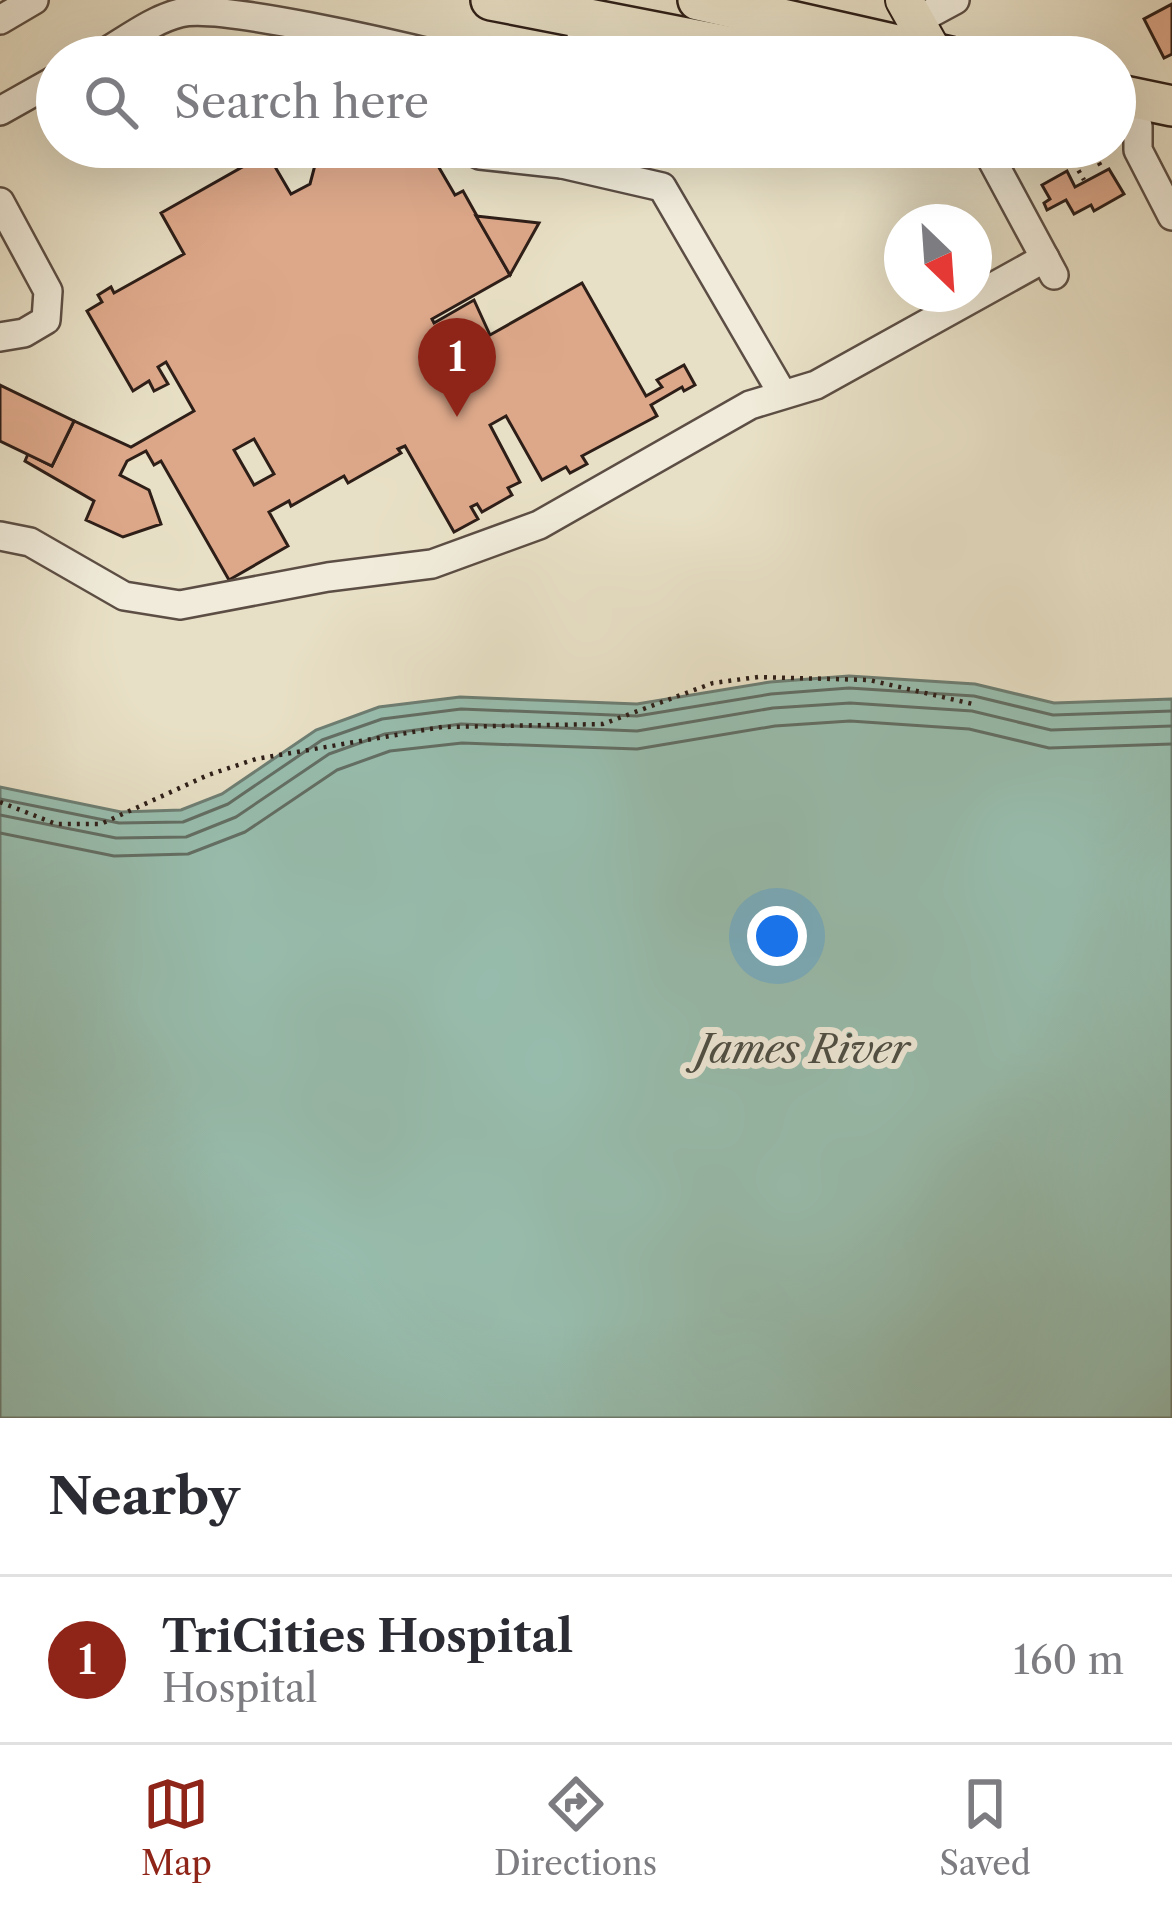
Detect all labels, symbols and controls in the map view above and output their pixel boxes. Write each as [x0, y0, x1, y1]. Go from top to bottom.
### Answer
search box [36, 36, 1136, 168]
icon: search [78, 69, 144, 135]
text: Search here [174, 74, 429, 130]
north arrow [884, 204, 992, 312]
pin: 1 [418, 318, 496, 417]
your location [747, 906, 807, 966]
water label: James River [685, 1025, 912, 1073]
text: Nearby [48, 1465, 240, 1527]
text: TriCities Hospital [162, 1608, 573, 1664]
text: 1 [78, 1636, 96, 1684]
text: 160 m [1013, 1636, 1124, 1684]
text: Hospital [162, 1664, 317, 1712]
tab: Map [141, 1771, 212, 1884]
tab: Directions [494, 1771, 657, 1884]
tab: Saved [939, 1771, 1031, 1884]

